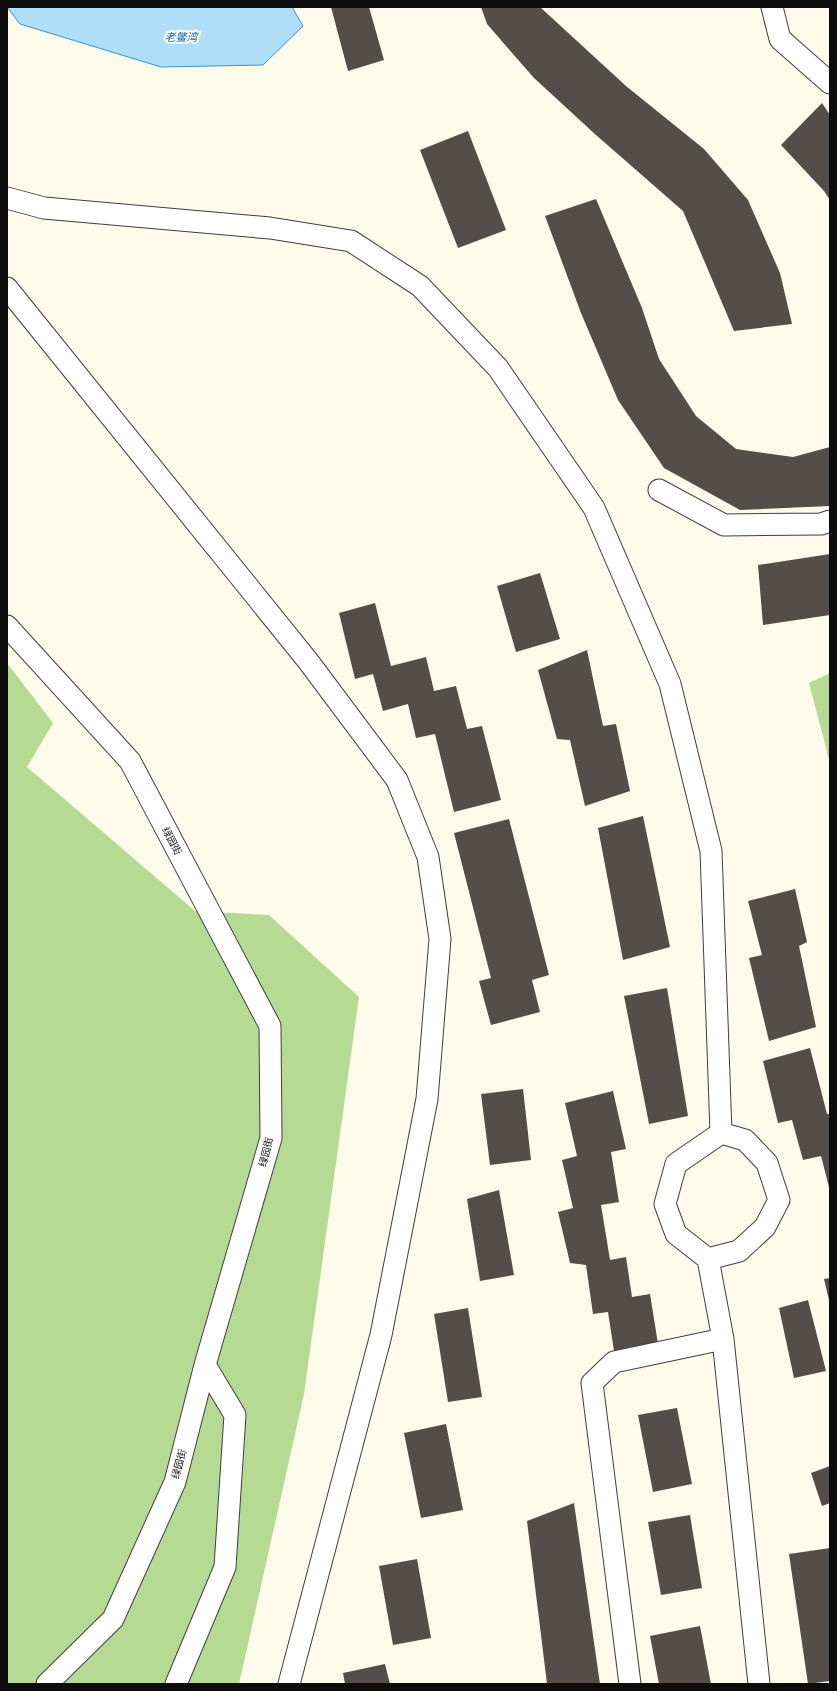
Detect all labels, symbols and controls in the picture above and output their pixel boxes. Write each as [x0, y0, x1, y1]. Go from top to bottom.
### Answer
water label: 老鳖湾 [165, 31, 199, 43]
street label: 绿园街 [160, 825, 184, 857]
street label: 绿园街 [257, 1136, 275, 1168]
street label: 绿园街 [170, 1448, 188, 1480]

